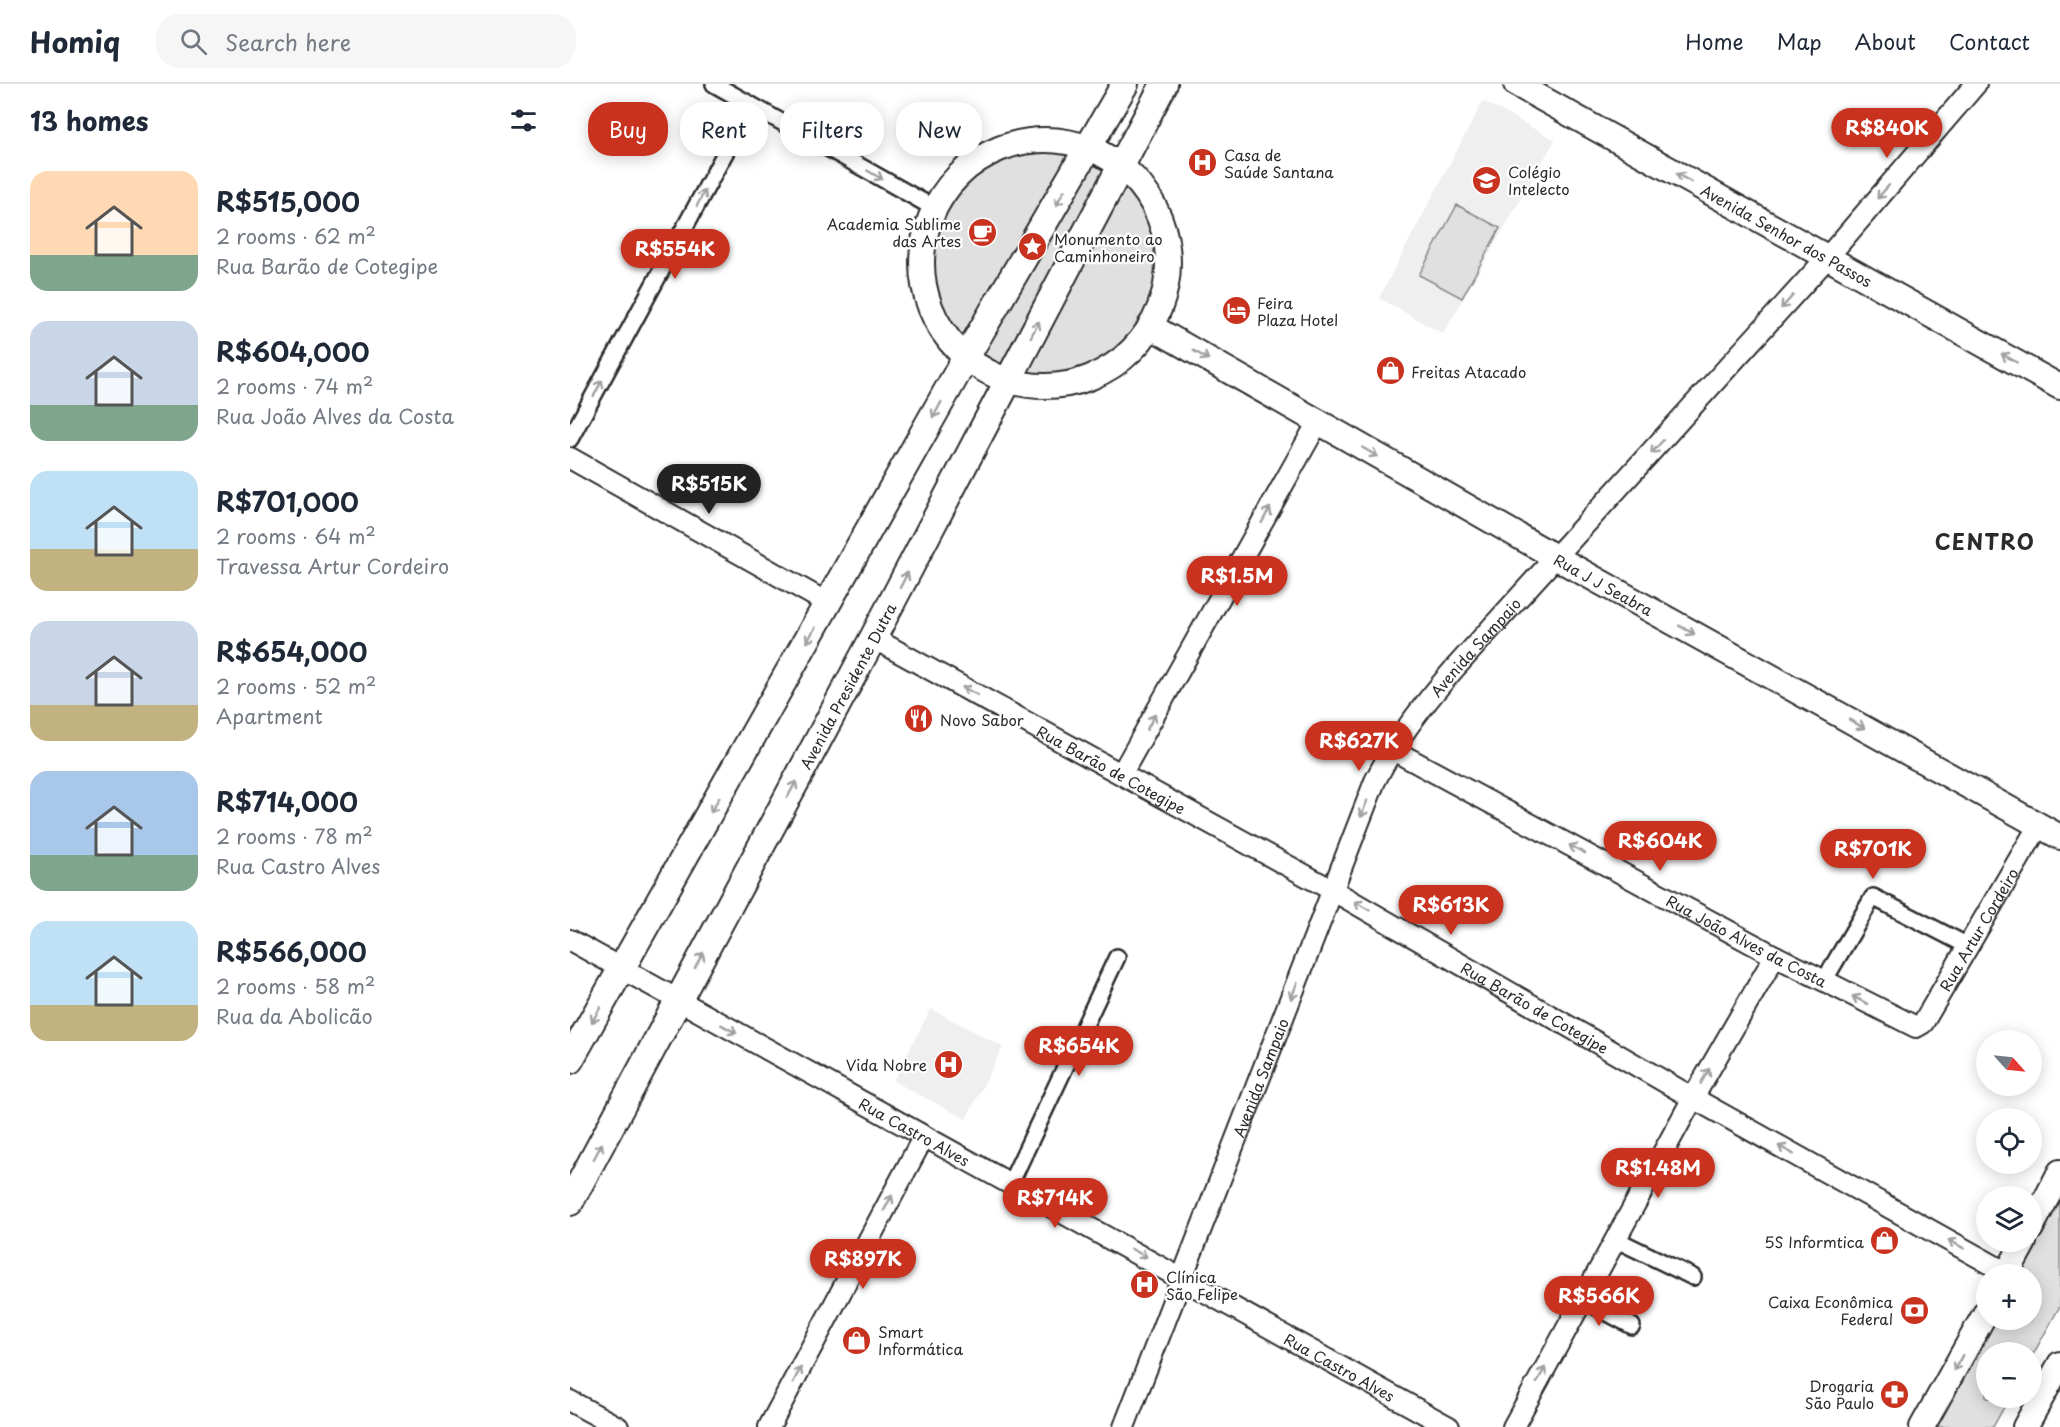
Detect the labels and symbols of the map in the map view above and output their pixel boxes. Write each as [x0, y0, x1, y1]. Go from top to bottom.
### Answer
pin: R$840K [1838, 108, 1936, 159]
place label: Casa de Saúde Santana [1224, 143, 1334, 183]
hospital icon: Casa de Saúde Santana [1187, 147, 1219, 179]
place label: Colégio Intelecto [1508, 160, 1570, 200]
school or university icon: Colégio Intelecto [1471, 164, 1503, 196]
one-way arrow [866, 169, 883, 181]
one-way arrow [1675, 172, 1693, 183]
street label: Avenida Senhor dos Passos [1697, 178, 1877, 292]
one-way arrow [1876, 184, 1890, 199]
one-way arrow [696, 189, 707, 207]
one-way arrow [1053, 189, 1065, 206]
place label: Academia Sublime das Artes [827, 212, 961, 252]
cafe icon: Academia Sublime das Artes [966, 216, 998, 248]
place label: Monumento ao Caminhoneiro [1054, 227, 1163, 267]
pin: R$554K [626, 229, 724, 280]
place icon: Monumento ao Caminhoneiro [1017, 231, 1049, 263]
place label: Feira Plaza Hotel [1257, 291, 1338, 331]
one-way arrow [1780, 294, 1794, 309]
hotel icon: Feira Plaza Hotel [1220, 295, 1252, 327]
one-way arrow [1029, 321, 1041, 338]
one-way arrow [1192, 350, 1209, 362]
one-way arrow [2000, 352, 2017, 364]
shop icon: Freitas Atacado [1374, 355, 1406, 387]
place label: Freitas Atacado [1411, 360, 1526, 383]
one-way arrow [593, 379, 604, 397]
one-way arrow [931, 401, 943, 418]
one-way arrow [1650, 439, 1664, 454]
one-way arrow [1361, 446, 1378, 458]
pin: R$515K [660, 464, 758, 515]
one-way arrow [1261, 507, 1273, 524]
district label: CENTRO [1935, 525, 2035, 557]
street label: Rua J J Seabra [1550, 547, 1658, 621]
pin: R$1.5M [1188, 556, 1286, 607]
one-way arrow [898, 571, 910, 589]
street label: Avenida Sampaio [1424, 592, 1525, 701]
street label: Avenida Presidente Dutra [793, 598, 901, 773]
one-way arrow [1677, 625, 1695, 636]
one-way arrow [805, 626, 817, 643]
one-way arrow [962, 685, 980, 696]
restaurant icon: Novo Sabor [903, 703, 935, 735]
place label: Novo Sabor [940, 708, 1024, 731]
one-way arrow [1145, 714, 1157, 731]
one-way arrow [1848, 718, 1865, 730]
street label: Rua Barão de Cotegipe [1033, 719, 1190, 819]
pin: R$627K [1310, 721, 1408, 772]
one-way arrow [787, 780, 798, 798]
one-way arrow [709, 796, 721, 813]
one-way arrow [1358, 799, 1369, 818]
pin: R$604K [1611, 821, 1709, 872]
pin: R$701K [1824, 829, 1922, 880]
one-way arrow [1569, 843, 1586, 855]
street label: Rua Artur Cordeiro [1933, 863, 2023, 995]
pin: R$613K [1402, 885, 1500, 936]
street label: Rua João Alves da Costa [1663, 888, 1832, 992]
one-way arrow [1354, 900, 1371, 912]
one-way arrow [693, 952, 705, 969]
street label: Rua Barão de Cotegipe [1457, 955, 1613, 1059]
one-way arrow [1288, 981, 1299, 999]
one-way arrow [1852, 994, 1869, 1006]
one-way arrow [590, 1006, 602, 1023]
street label: Avenida Sampaio [1226, 1015, 1293, 1140]
one-way arrow [719, 1024, 737, 1035]
pin: R$654K [1030, 1026, 1128, 1077]
north arrow [1976, 1030, 2042, 1096]
hospital icon: Vida Nobre [932, 1048, 964, 1080]
place label: Vida Nobre [846, 1053, 927, 1076]
one-way arrow [1700, 1068, 1712, 1085]
street label: Rua Castro Alves [855, 1091, 974, 1171]
one-way arrow [592, 1142, 604, 1160]
one-way arrow [1778, 1143, 1795, 1155]
pin: R$1.48M [1603, 1148, 1713, 1199]
pin: R$714K [1006, 1178, 1104, 1229]
one-way arrow [882, 1195, 894, 1212]
shop icon: 5S Informtica [1869, 1225, 1901, 1257]
place label: 5S Informtica [1764, 1230, 1865, 1253]
one-way arrow [1948, 1238, 1965, 1250]
pin: R$897K [814, 1239, 912, 1290]
one-way arrow [1130, 1247, 1147, 1259]
place label: Clínica São Felipe [1166, 1265, 1238, 1305]
hospital icon: Clínica São Felipe [1129, 1269, 1161, 1301]
pin: R$566K [1550, 1276, 1648, 1327]
place label: Caixa Econômica Federal [1768, 1290, 1894, 1330]
bank icon: Caixa Econômica Federal [1898, 1294, 1930, 1326]
place label: Smart Informática [878, 1320, 963, 1360]
shop icon: Smart Informática [841, 1324, 873, 1356]
street label: Rua Castro Alves [1280, 1327, 1399, 1407]
one-way arrow [1952, 1354, 1964, 1371]
one-way arrow [792, 1367, 803, 1385]
one-way arrow [1536, 1367, 1547, 1385]
place label: Drogaria São Paulo [1805, 1374, 1875, 1414]
pharmacy icon: Drogaria São Paulo [1879, 1378, 1911, 1410]

